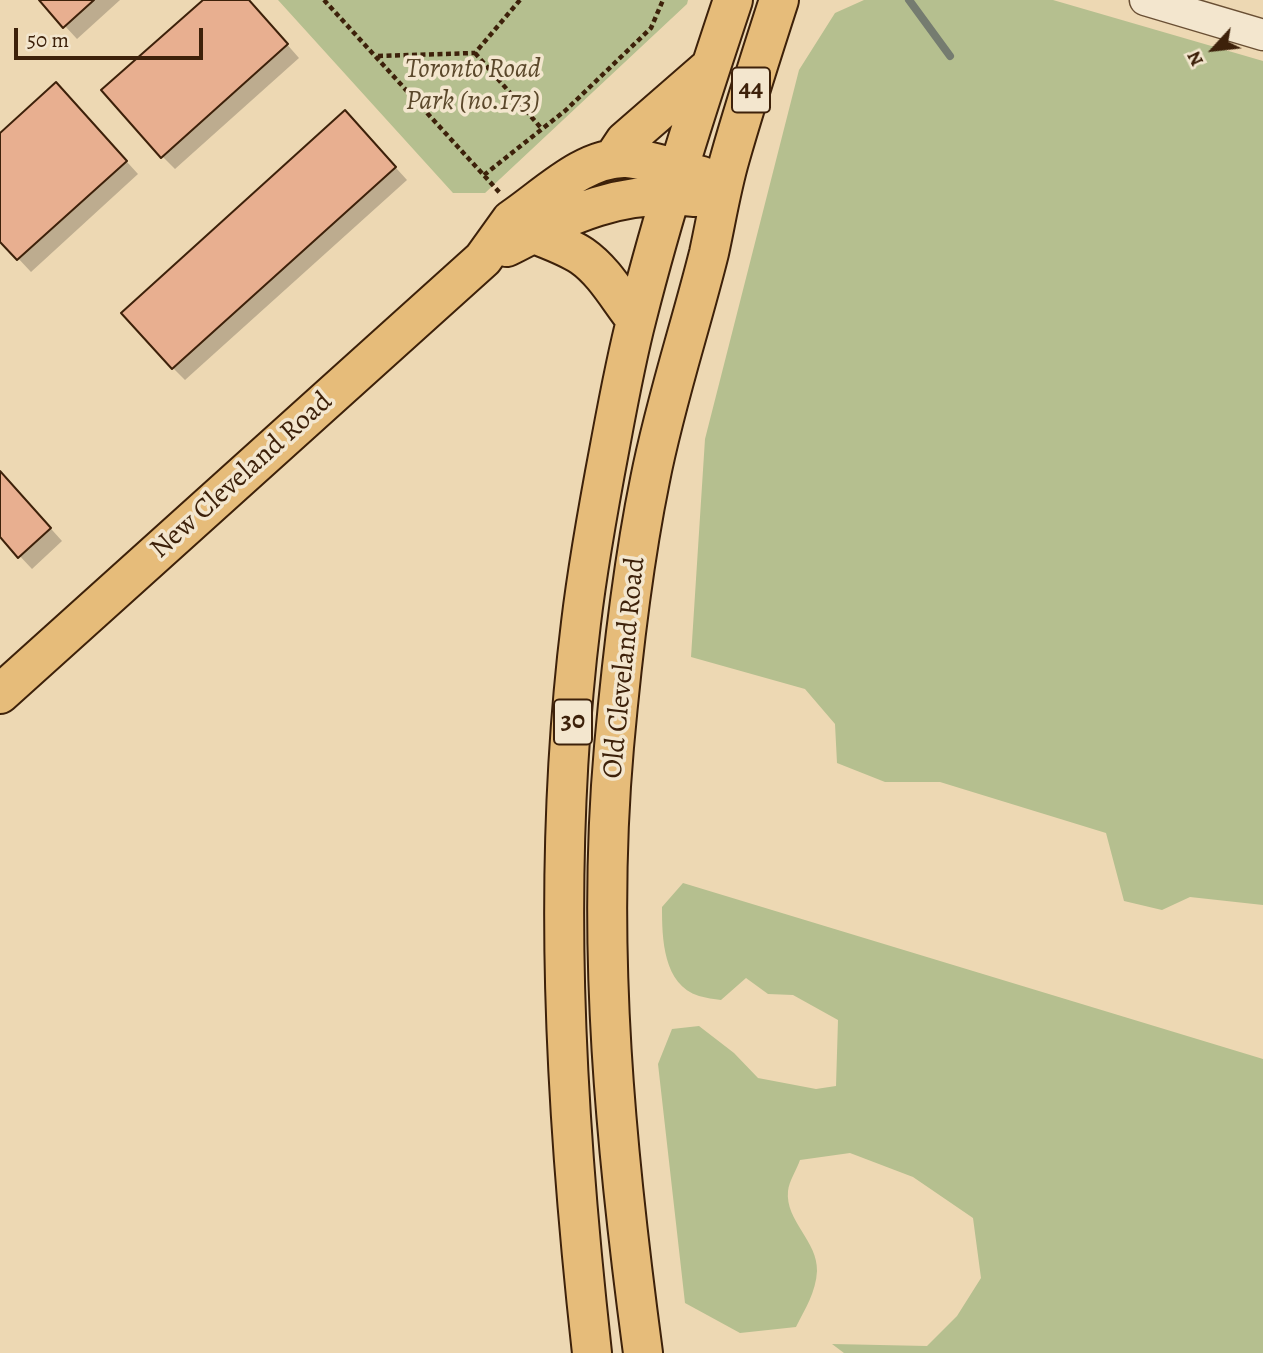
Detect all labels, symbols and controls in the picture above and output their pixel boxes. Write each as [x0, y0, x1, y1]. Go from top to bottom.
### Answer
scale bar [18, 14, 206, 58]
north arrow [1179, 14, 1249, 84]
text: 50 m [27, 26, 69, 54]
text: N [1181, 46, 1210, 71]
park label: Toronto Road Park (no.173) [405, 53, 541, 119]
road number: 44 [732, 68, 770, 113]
street label: New Cleveland Road [144, 386, 340, 566]
street label: Old Cleveland Road [597, 556, 653, 780]
road number: 30 [554, 700, 592, 744]

